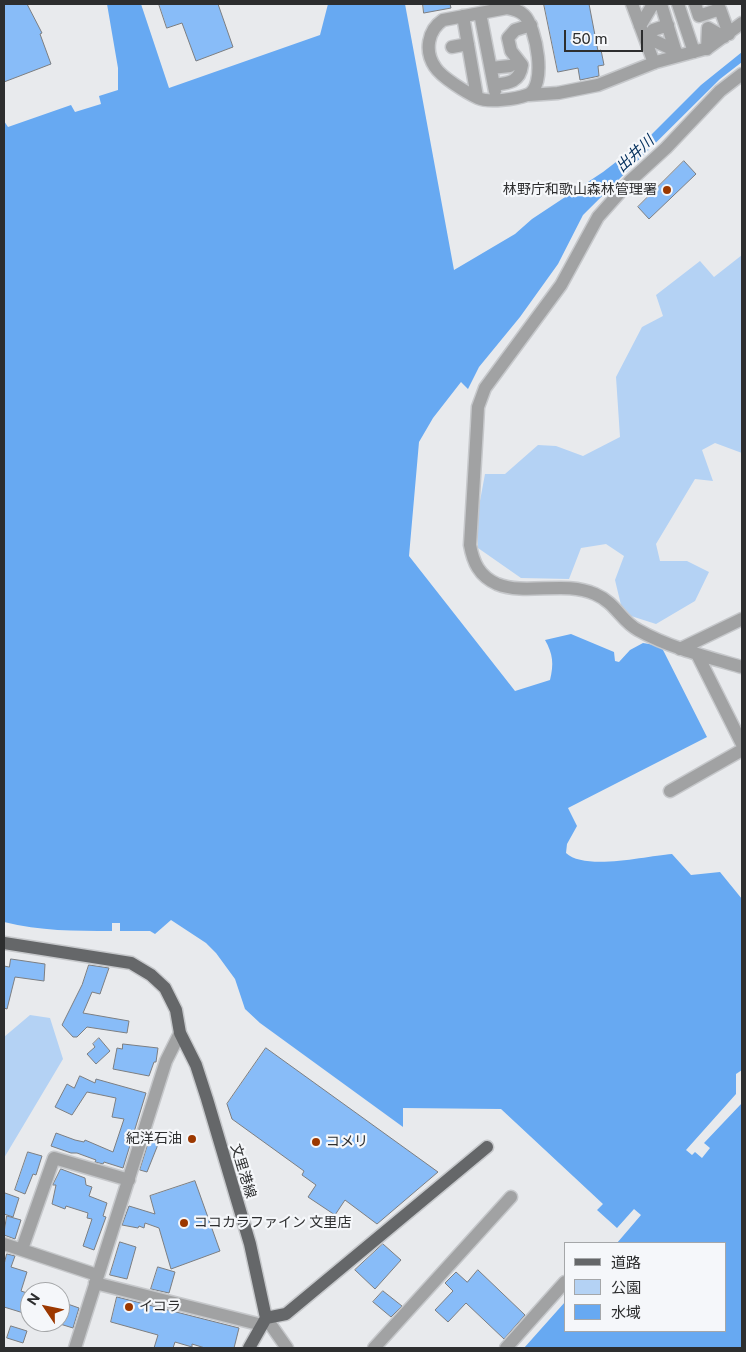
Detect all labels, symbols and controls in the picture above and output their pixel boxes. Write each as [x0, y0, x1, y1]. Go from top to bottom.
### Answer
scale bar [566, 20, 645, 52]
text: 50 m [572, 30, 607, 47]
water label: 出井川 [612, 132, 658, 176]
place label: 林野庁和歌山森林管理署 [503, 182, 657, 198]
marker: 林野庁和歌山森林管理署 [661, 184, 673, 196]
place label: 紀洋石油 [126, 1131, 182, 1147]
marker: 紀洋石油 [186, 1133, 198, 1145]
place label: コメリ [326, 1134, 368, 1150]
marker: コメリ [310, 1136, 322, 1148]
street label: 文里港線 [227, 1142, 259, 1200]
place label: ココカラファイン 文里店 [194, 1215, 351, 1231]
marker: ココカラファイン 文里店 [178, 1217, 190, 1229]
legend [564, 1242, 726, 1332]
text: 道路 [611, 1254, 641, 1271]
text: 公園 [611, 1279, 641, 1296]
north arrow [20, 1282, 70, 1332]
text: N [24, 1290, 43, 1308]
place label: イコラ [139, 1299, 181, 1315]
marker: イコラ [123, 1301, 135, 1313]
text: 水域 [611, 1304, 641, 1321]

